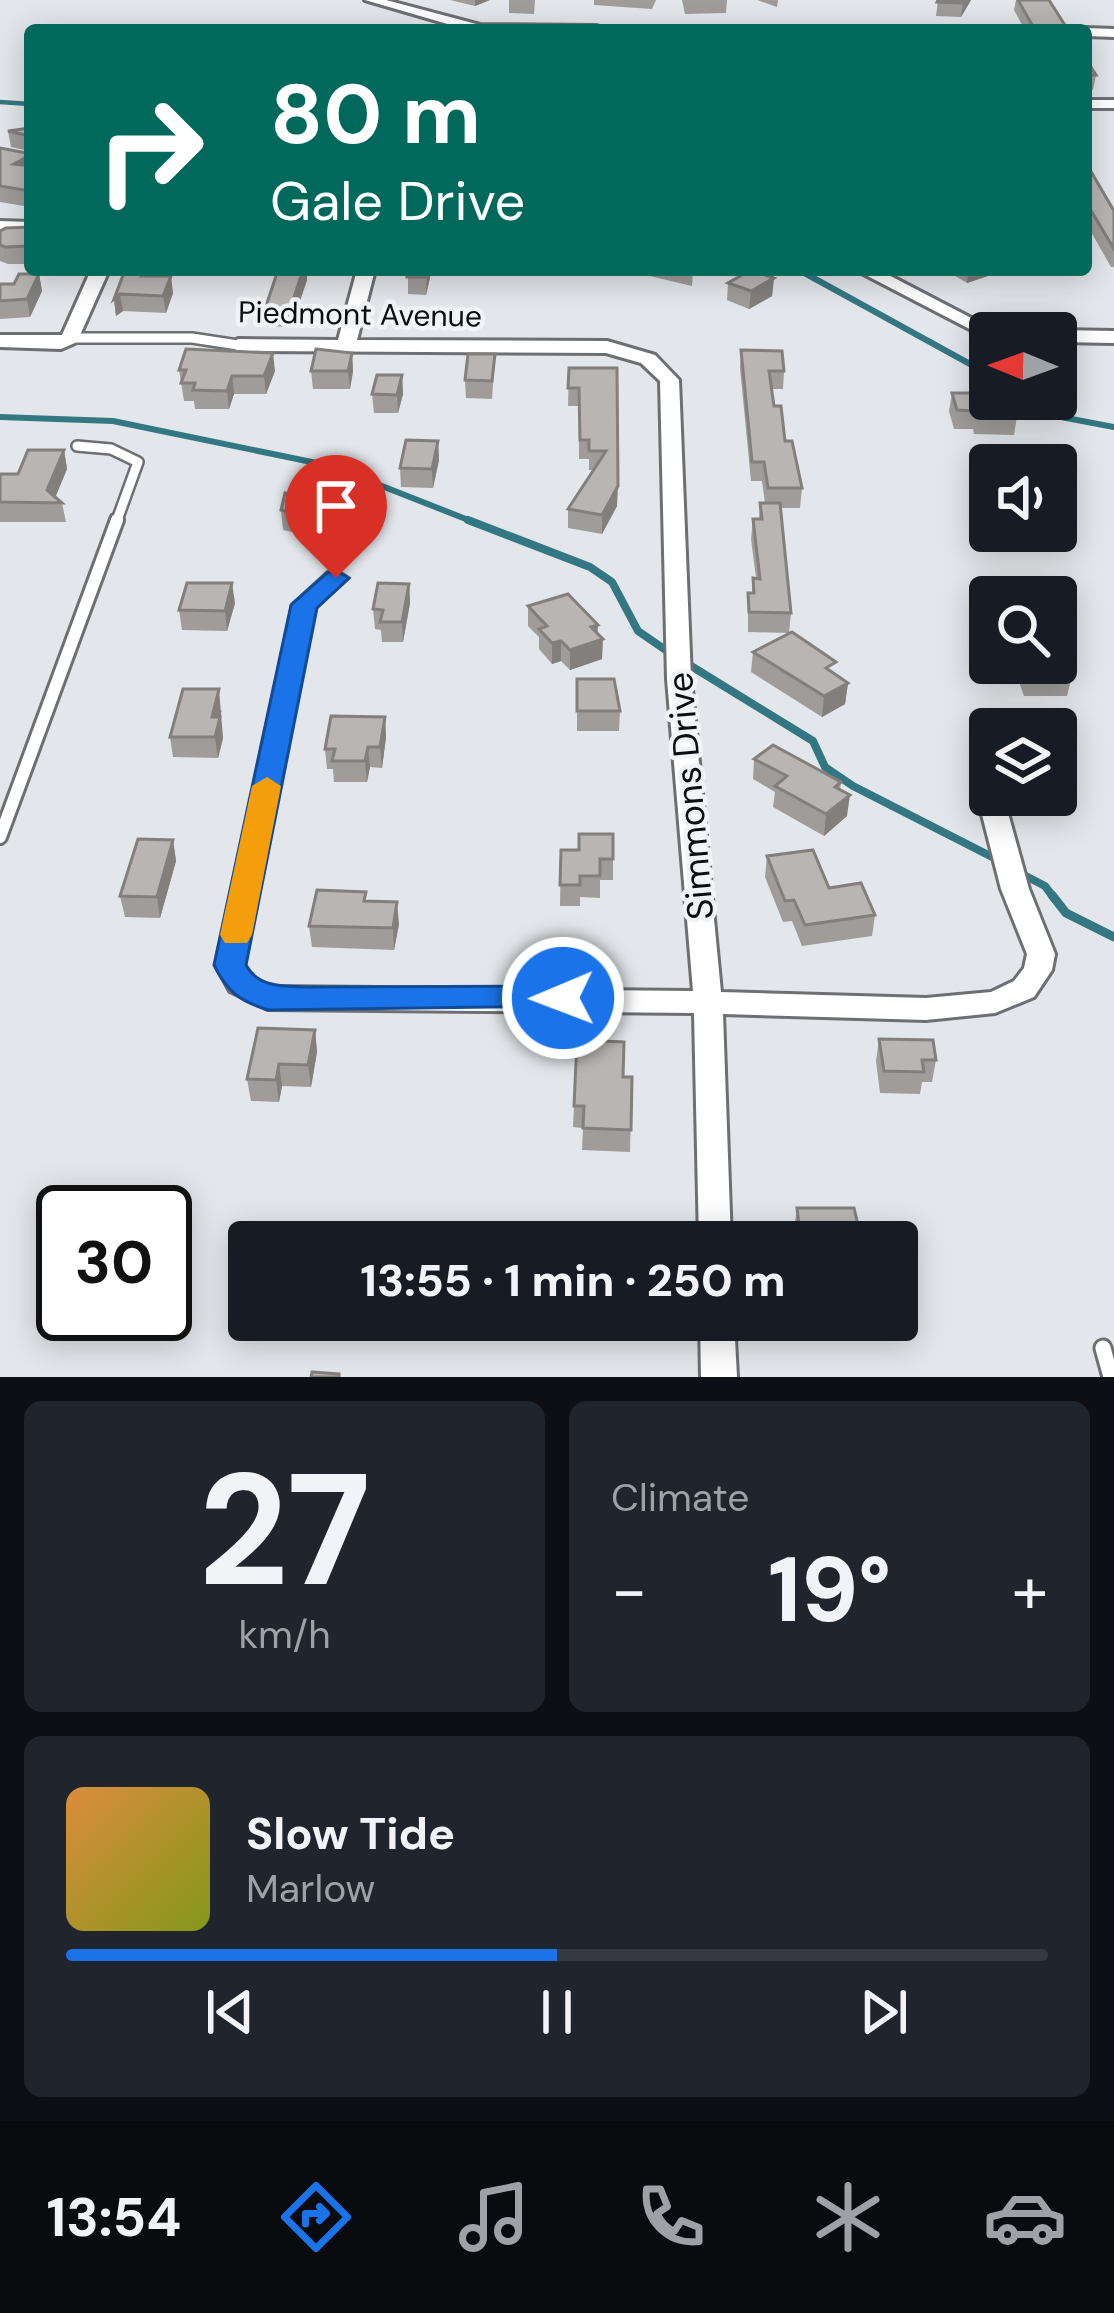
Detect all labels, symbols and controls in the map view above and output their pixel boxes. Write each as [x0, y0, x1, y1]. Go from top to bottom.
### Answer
text: 80 m [270, 60, 481, 169]
icon: right [72, 72, 228, 228]
text: Gale Drive [270, 166, 525, 237]
street label: Piedmont Avenue [238, 292, 482, 336]
north arrow [969, 312, 1077, 420]
map controls [969, 312, 1077, 816]
button: sound [969, 444, 1077, 552]
pin [285, 455, 387, 578]
icon: arrive [303, 473, 369, 539]
button: search [969, 576, 1077, 684]
street label: Simmons Drive [656, 670, 724, 922]
button: layers [969, 708, 1077, 816]
position arrow [500, 935, 626, 1061]
speed limit sign: 30 [36, 1185, 192, 1341]
text: 13:55 · 1 min · 250 m [360, 1251, 786, 1310]
text: 27 [198, 1429, 371, 1632]
text: Climate [611, 1472, 749, 1523]
text: 19° [768, 1532, 891, 1649]
text: − [611, 1548, 647, 1633]
text: + [1012, 1548, 1048, 1633]
text: km/h [238, 1609, 331, 1660]
text: Slow Tide [246, 1804, 455, 1863]
text: Marlow [246, 1863, 375, 1914]
icon: previous [197, 1979, 263, 2045]
icon: pause [524, 1979, 590, 2045]
icon: next [851, 1979, 917, 2045]
icon: directions [274, 2175, 358, 2259]
icon: music [452, 2175, 536, 2259]
icon: phone [629, 2175, 713, 2259]
icon: climate [806, 2175, 890, 2259]
icon: car [983, 2175, 1067, 2259]
text: 13:54 [47, 2182, 181, 2253]

